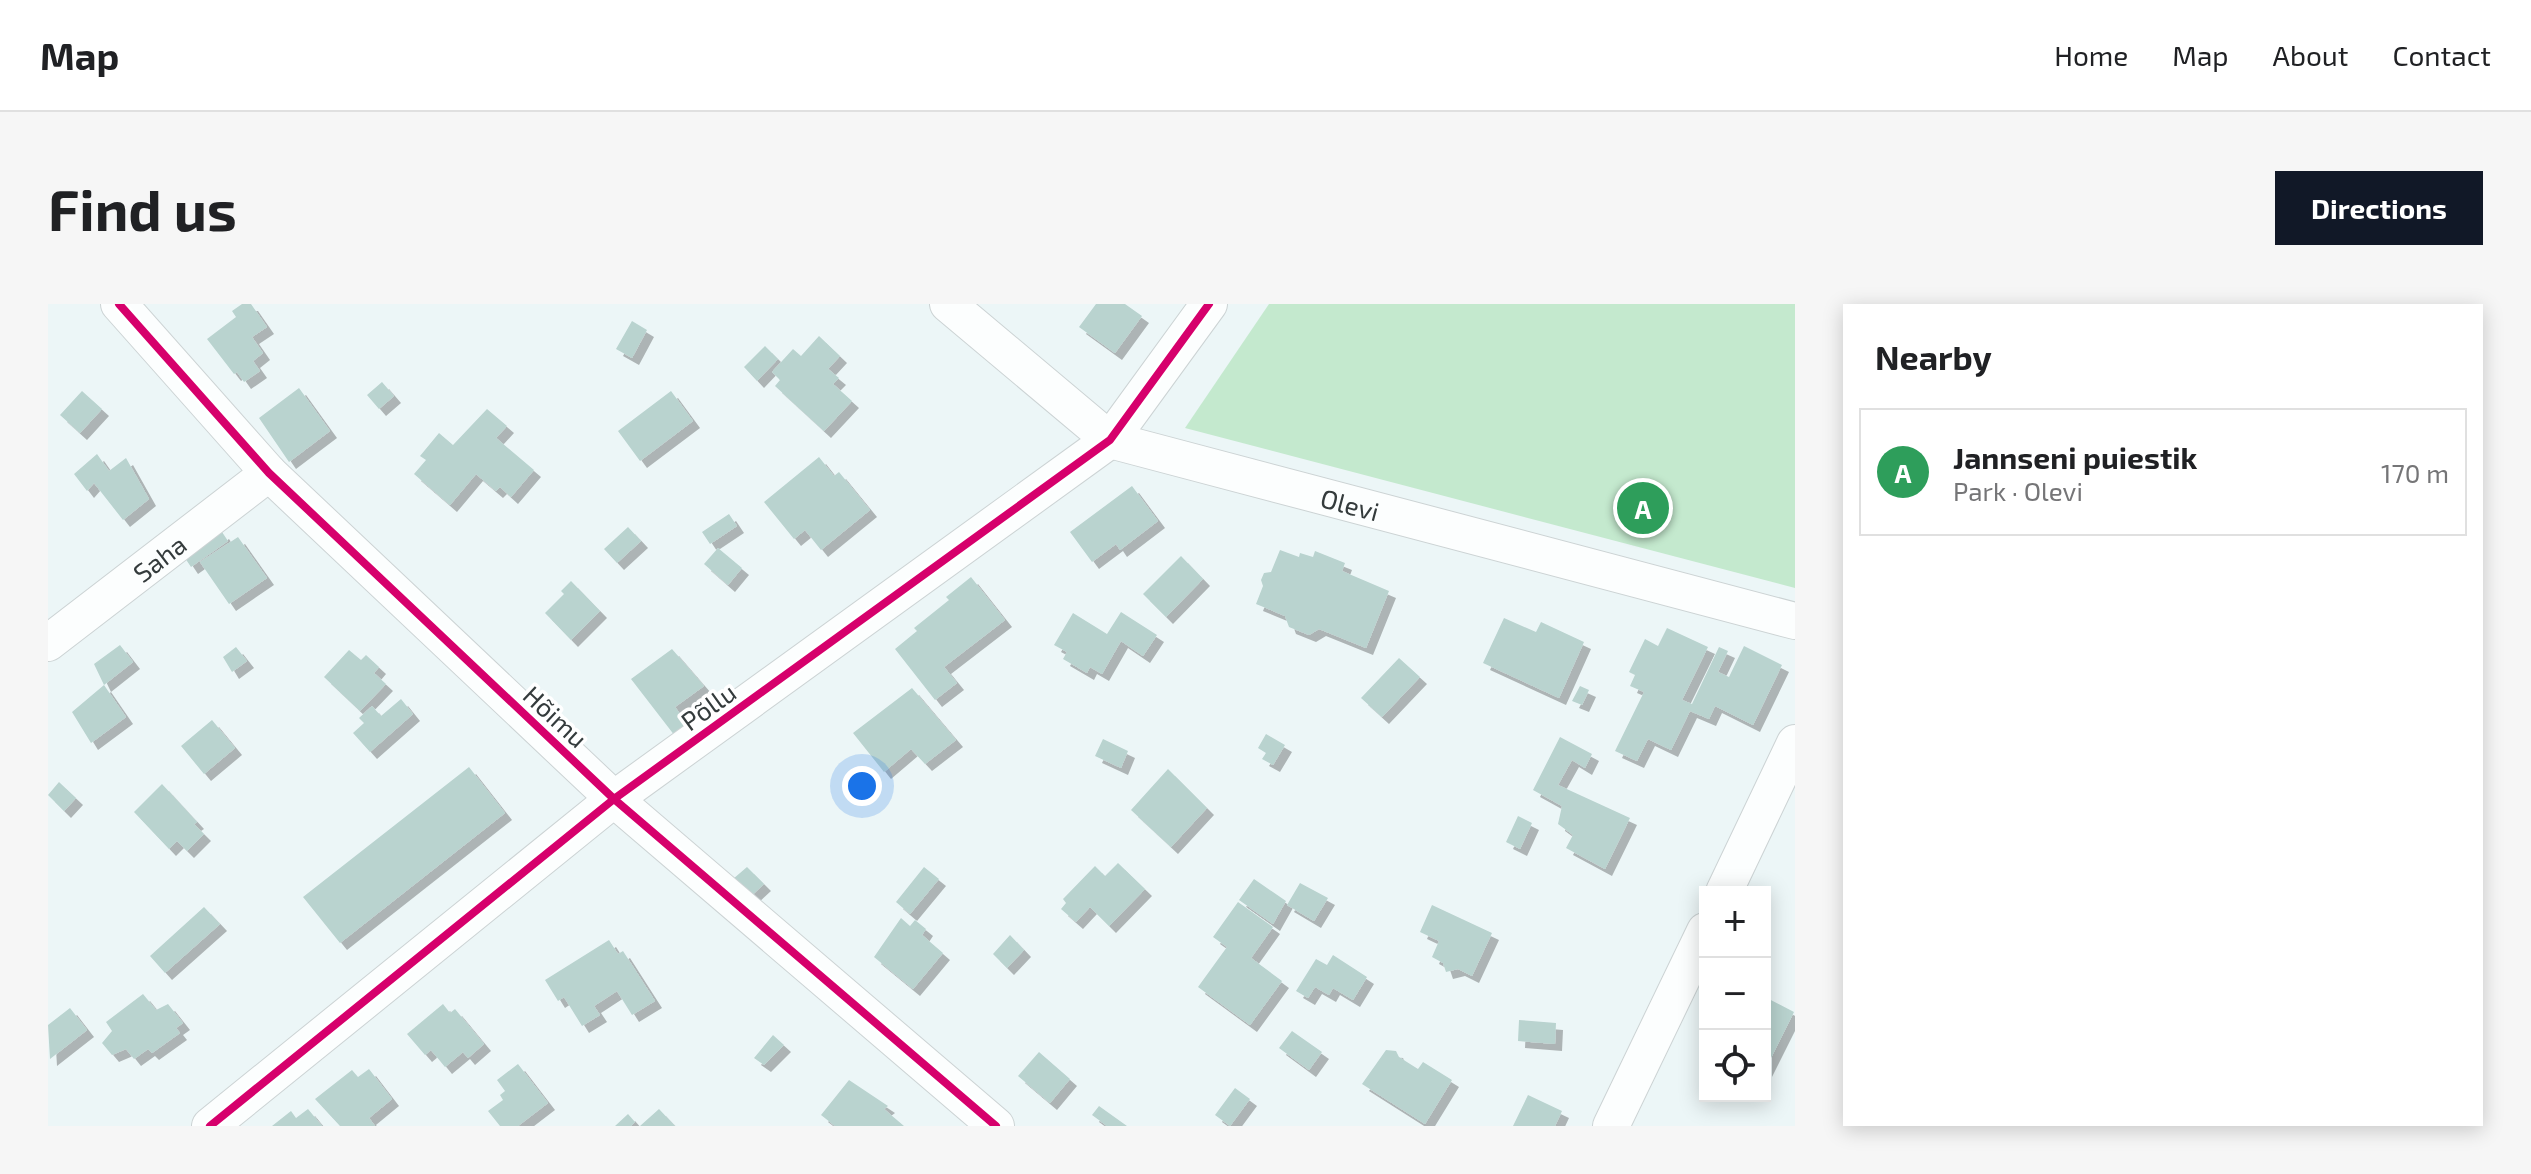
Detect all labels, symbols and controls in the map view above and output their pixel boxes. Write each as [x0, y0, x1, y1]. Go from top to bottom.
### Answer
text: Map [40, 32, 119, 78]
text: Home [2054, 38, 2128, 72]
text: Map [2172, 38, 2229, 72]
text: About [2273, 38, 2348, 72]
text: Contact [2392, 38, 2491, 72]
button: Directions [2275, 171, 2483, 245]
text: Find us [48, 175, 237, 242]
text: Nearby [1875, 336, 1992, 377]
text: Jannseni puiestik [1953, 439, 2197, 475]
text: A [1895, 457, 1911, 488]
text: 170 m [2381, 457, 2449, 488]
text: Park · Olevi [1953, 475, 2083, 506]
pin: A [1617, 478, 1669, 538]
street label: Olevi [1318, 481, 1383, 526]
street label: Saha [126, 528, 192, 588]
street label: Põllu [675, 676, 741, 736]
street label: Hõimu [518, 679, 594, 753]
your location [842, 766, 882, 806]
map controls [1699, 886, 1771, 1102]
button: + [1699, 886, 1771, 958]
button: − [1699, 958, 1771, 1030]
button: locate [1699, 1030, 1771, 1102]

